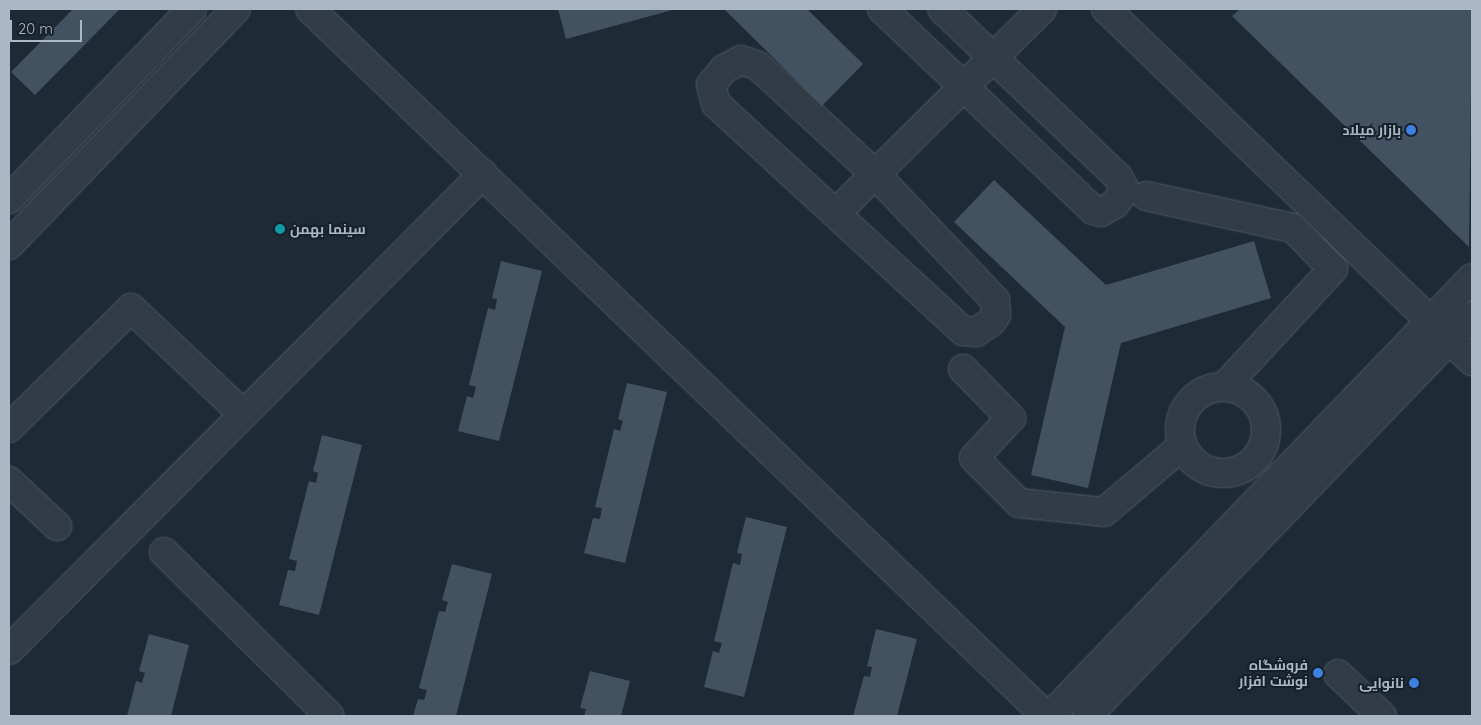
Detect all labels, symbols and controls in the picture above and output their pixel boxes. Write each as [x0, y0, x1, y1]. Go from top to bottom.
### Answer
scale bar [12, 10, 85, 42]
text: 20 m [18, 19, 53, 38]
place label: بازار میلاد [1342, 122, 1401, 138]
marker: بازار میلاد [1405, 124, 1417, 136]
place label: سینما بهمن [290, 221, 366, 237]
marker: سینما بهمن [274, 223, 286, 235]
place label: فروشگاه نوشت افزار [1239, 657, 1308, 690]
marker: فروشگاه نوشت افزار [1312, 667, 1324, 679]
place label: نانوایی [1359, 675, 1404, 691]
marker: نانوایی [1408, 677, 1420, 689]

